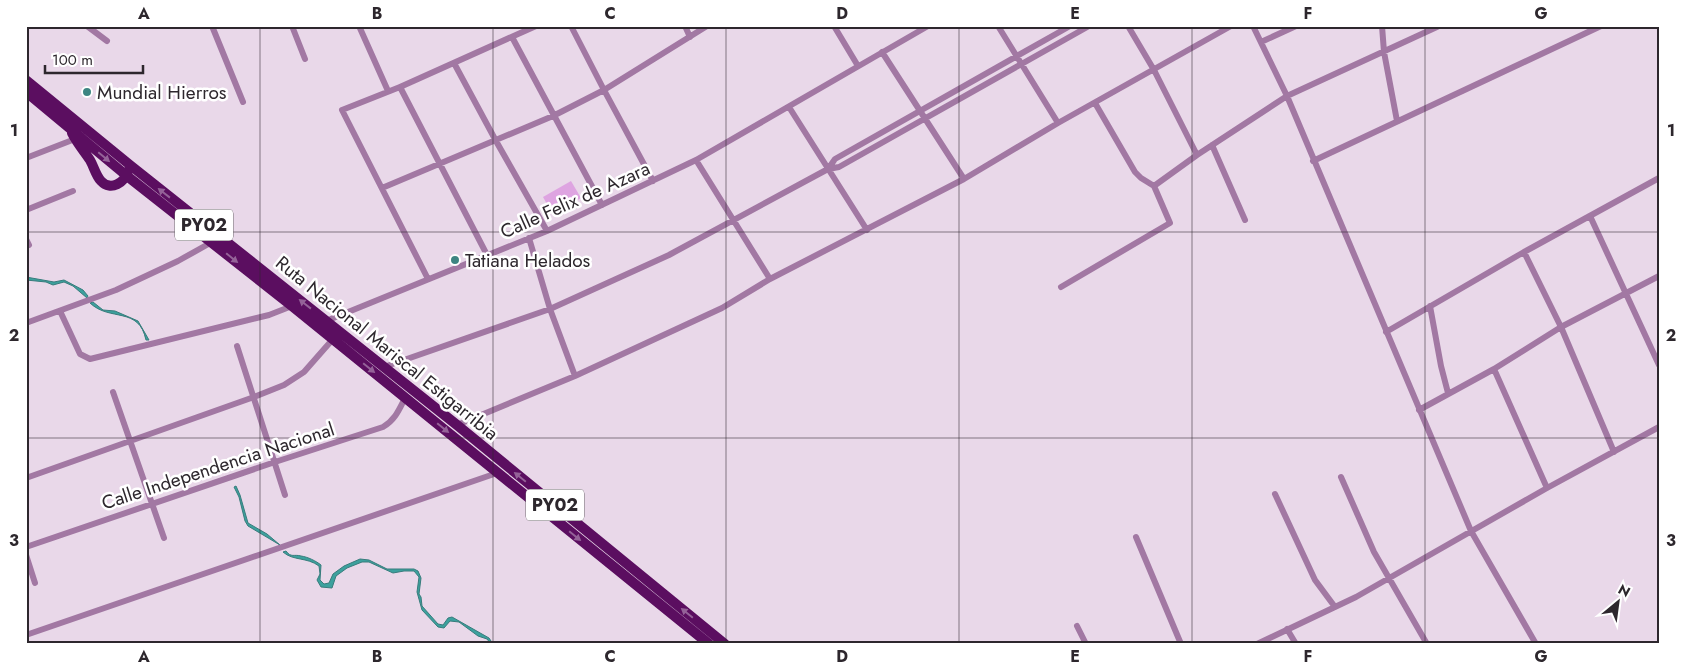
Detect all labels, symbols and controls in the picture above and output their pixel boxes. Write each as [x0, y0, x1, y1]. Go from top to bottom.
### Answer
text: A [137, 2, 150, 25]
text: B [372, 2, 382, 25]
text: C [604, 2, 616, 25]
text: D [836, 2, 848, 25]
text: E [1070, 2, 1080, 25]
text: F [1304, 2, 1312, 25]
text: G [1534, 2, 1548, 25]
scale bar [45, 42, 142, 74]
text: 100 m [52, 49, 93, 71]
place label: Mundial Hierros [97, 79, 227, 106]
marker: Mundial Hierros [81, 86, 93, 98]
text: 1 [10, 119, 18, 142]
text: 1 [1667, 119, 1675, 142]
one-way arrow [98, 151, 110, 163]
street label: Calle Felix de Azara [496, 155, 654, 245]
one-way arrow [158, 187, 171, 198]
road number: PY02 [175, 210, 233, 240]
place label: Tatiana Helados [465, 247, 591, 274]
street label: Ruta Nacional Mariscal Estigarribia [270, 249, 504, 447]
one-way arrow [225, 252, 238, 263]
marker: Tatiana Helados [449, 254, 461, 266]
one-way arrow [299, 299, 312, 310]
text: 2 [9, 324, 19, 347]
text: 2 [1666, 324, 1676, 347]
one-way arrow [362, 363, 375, 374]
street label: Calle Independencia Nacional [98, 416, 338, 516]
one-way arrow [436, 423, 449, 434]
one-way arrow [514, 472, 527, 483]
road number: PY02 [526, 490, 584, 520]
text: 3 [9, 529, 19, 552]
text: 3 [1666, 529, 1676, 552]
one-way arrow [569, 531, 582, 542]
north arrow [1592, 578, 1642, 628]
text: N [1615, 579, 1634, 602]
one-way arrow [681, 607, 694, 618]
text: A [137, 645, 150, 668]
text: B [372, 645, 382, 668]
text: C [604, 645, 616, 668]
text: D [836, 645, 848, 668]
text: E [1070, 645, 1080, 668]
text: F [1304, 645, 1312, 668]
text: G [1534, 645, 1548, 668]

